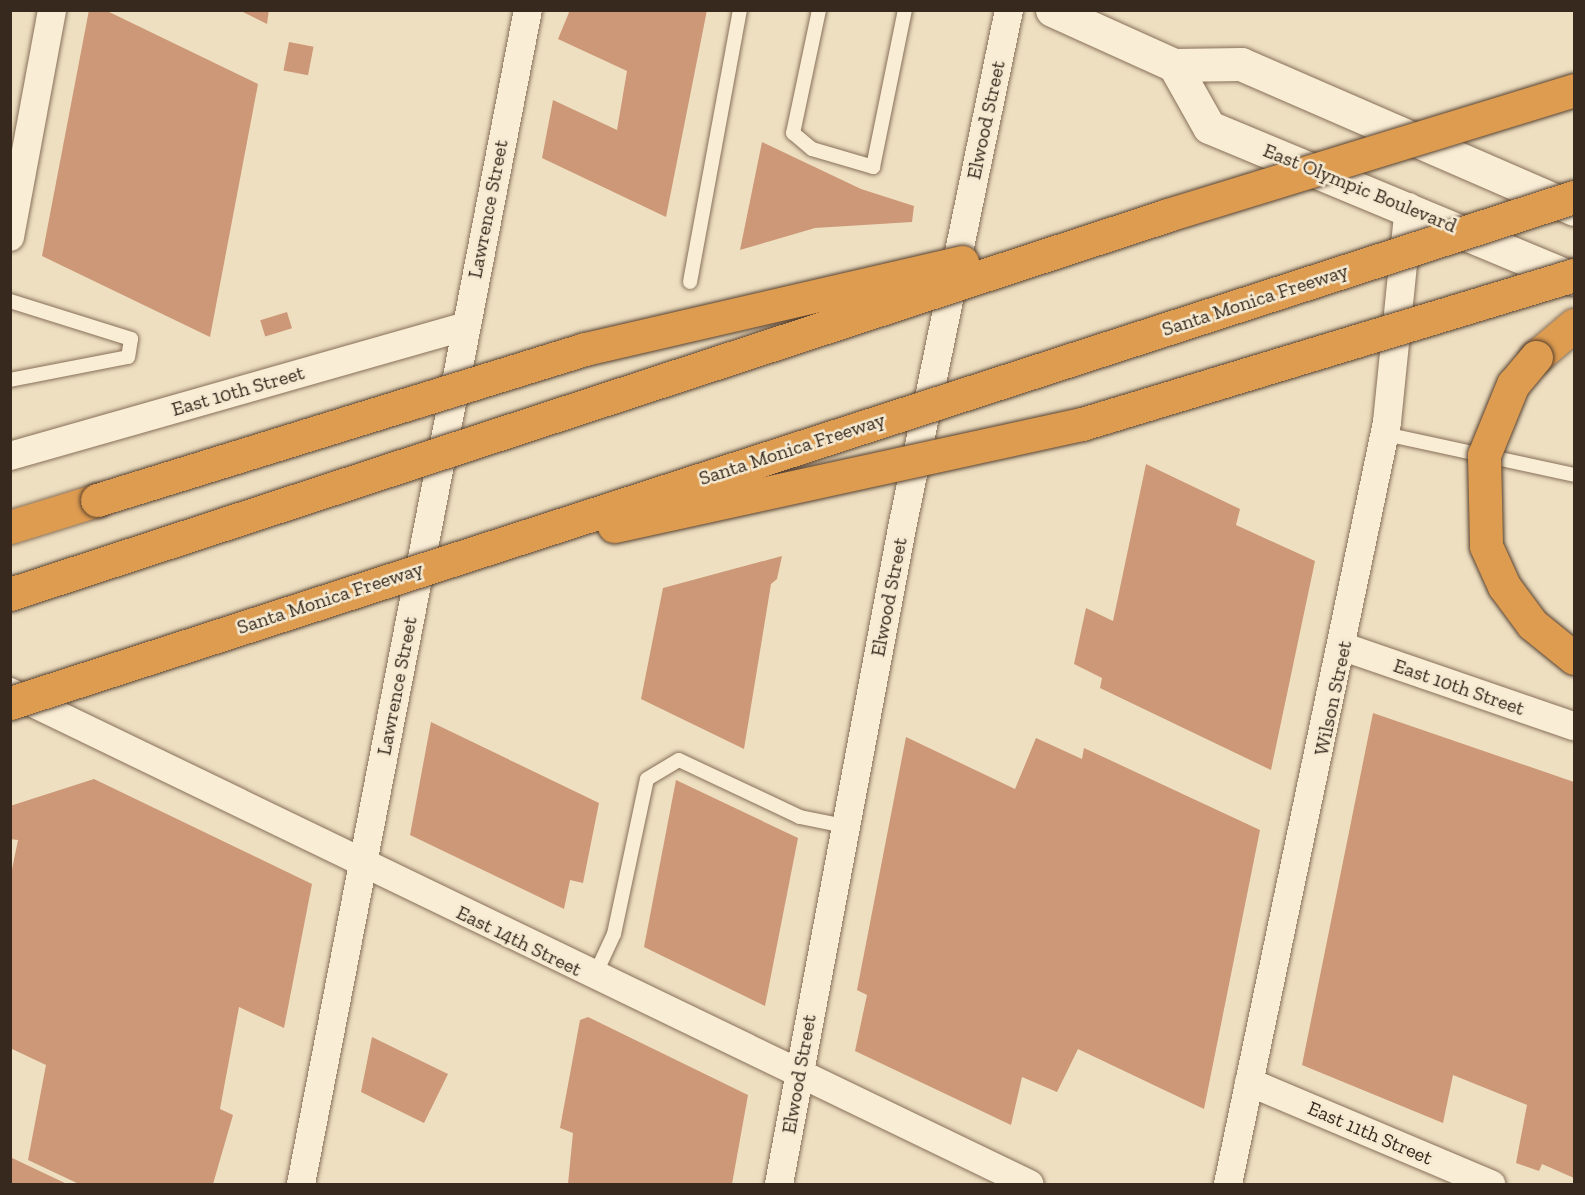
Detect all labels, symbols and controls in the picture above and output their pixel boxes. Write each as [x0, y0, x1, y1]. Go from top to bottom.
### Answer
street label: Elwood Street [962, 58, 1010, 182]
street label: Lawrence Street [463, 138, 513, 280]
street label: East Olympic Boulevard [1260, 138, 1460, 238]
street label: Santa Monica Freeway [1159, 259, 1351, 341]
street label: East 10th Street [169, 361, 307, 421]
street label: Santa Monica Freeway [696, 408, 888, 490]
street label: Elwood Street [866, 535, 912, 659]
street label: Santa Monica Freeway [234, 557, 426, 639]
street label: Lawrence Street [372, 615, 422, 757]
street label: Wilson Street [1309, 638, 1357, 758]
street label: East 10th Street [1390, 653, 1528, 721]
street label: East 14th Street [452, 900, 586, 982]
street label: Elwood Street [777, 1012, 821, 1136]
street label: East 11th Street [1304, 1096, 1436, 1170]

